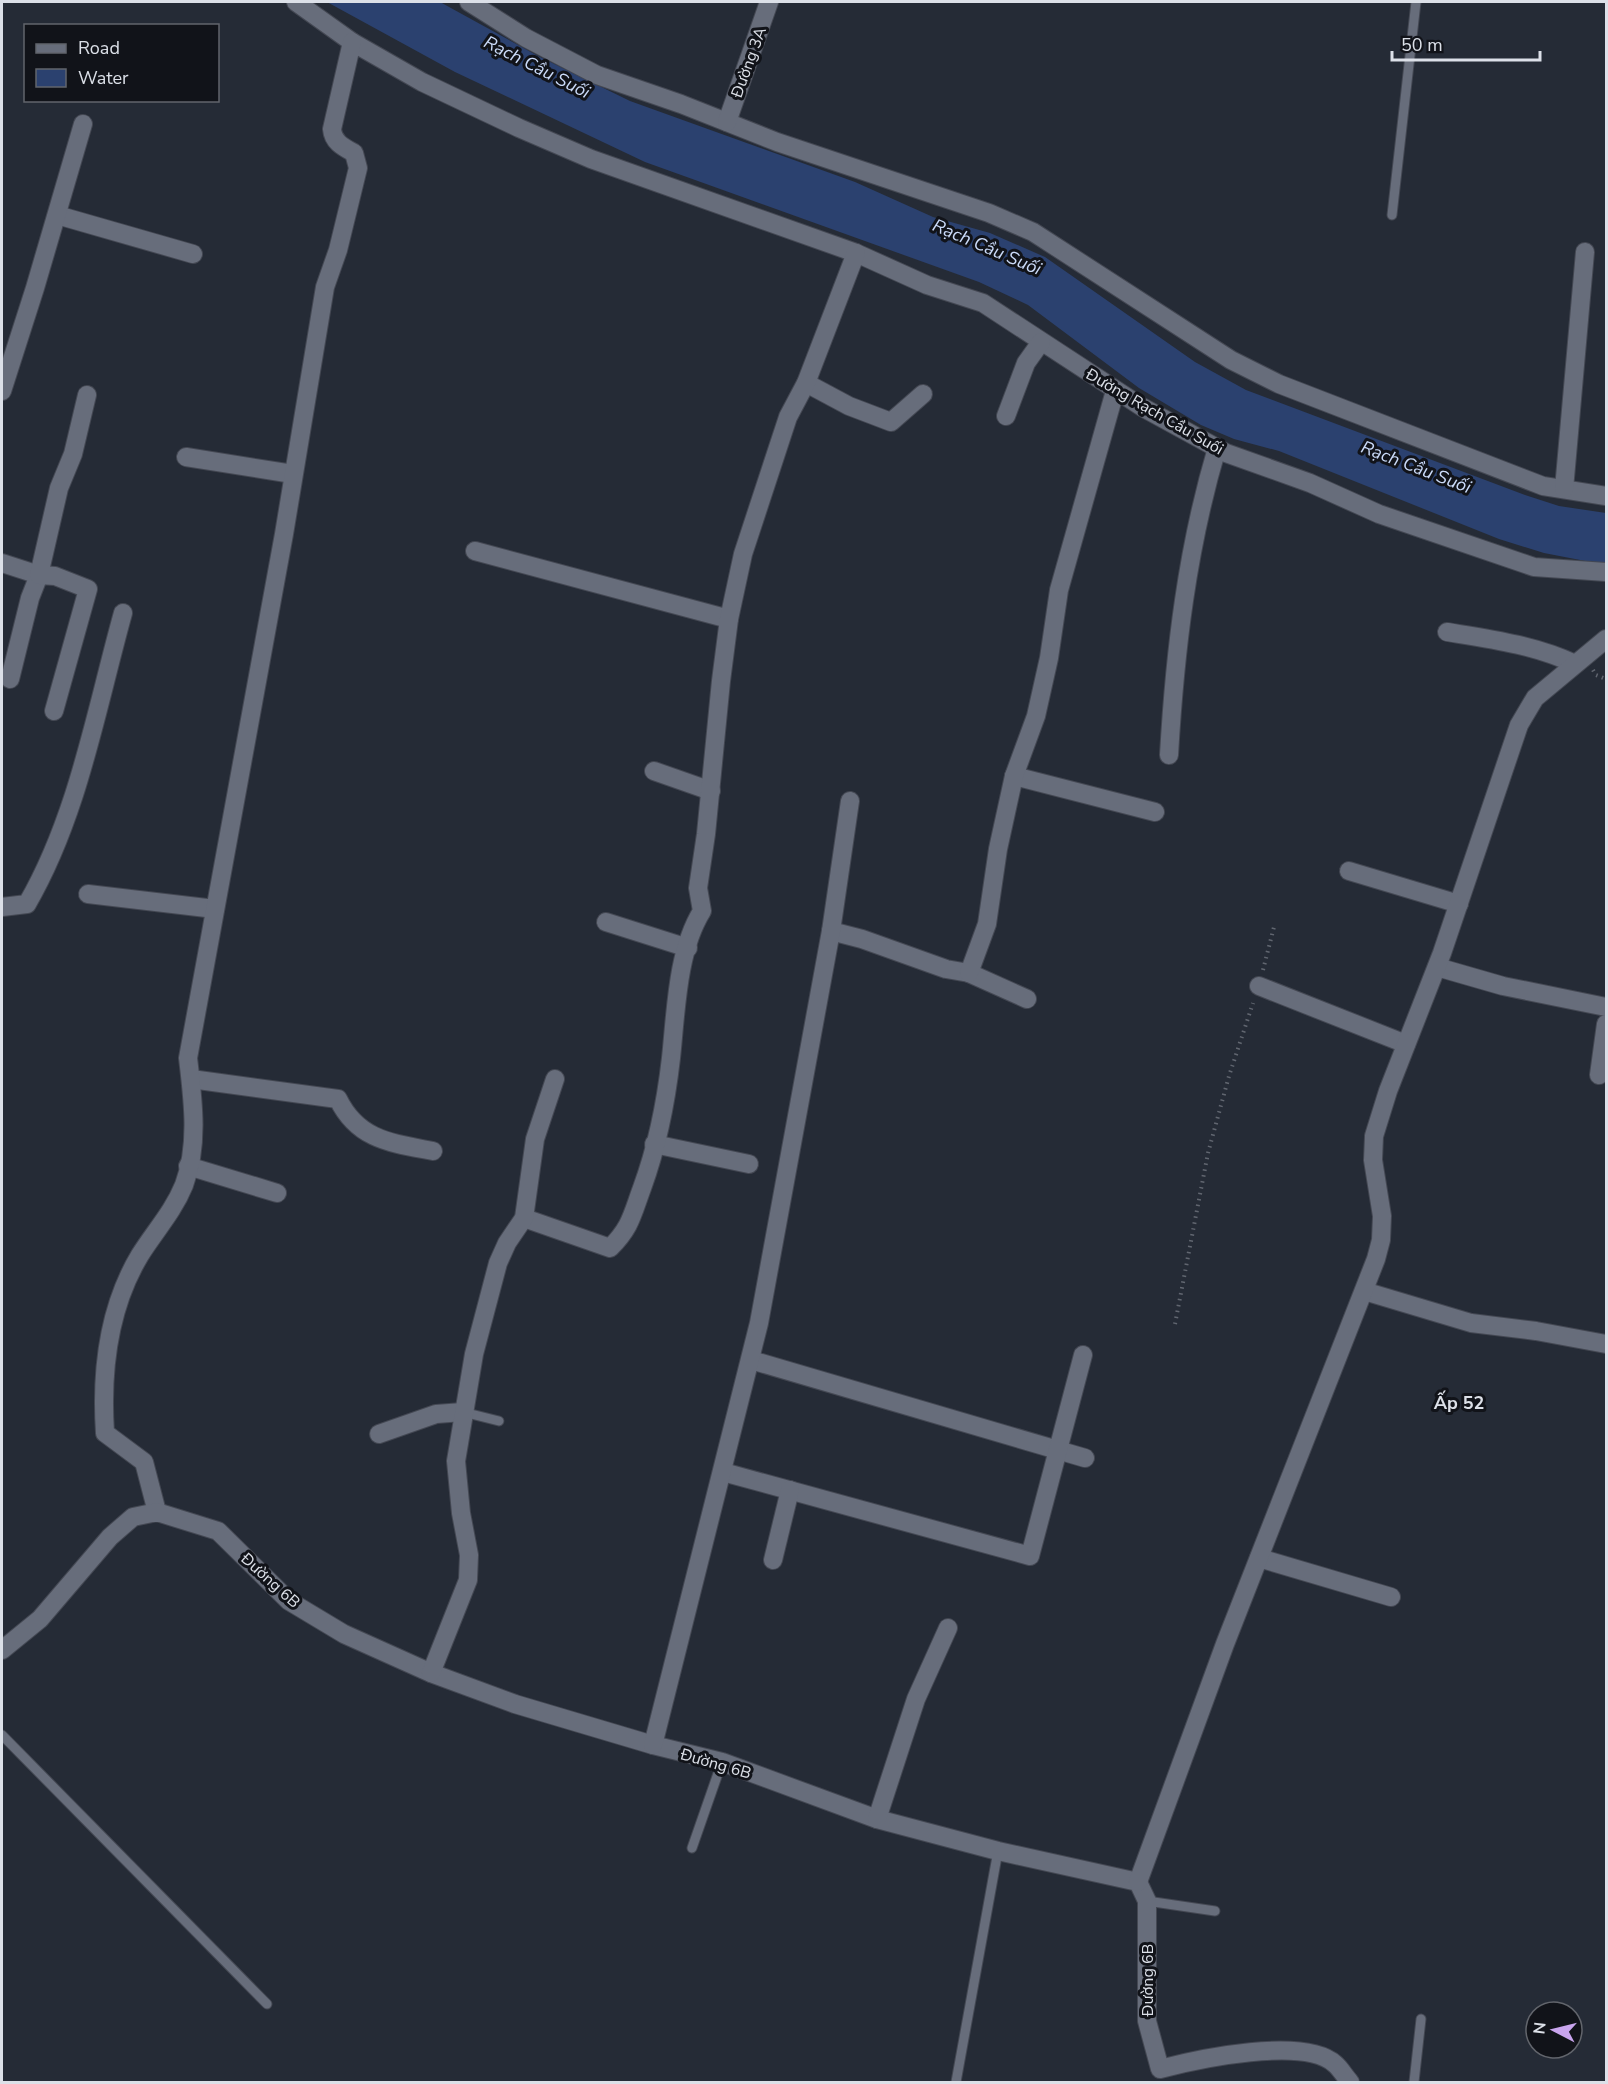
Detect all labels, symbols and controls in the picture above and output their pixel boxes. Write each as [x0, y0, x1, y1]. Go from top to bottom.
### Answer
legend [24, 24, 219, 102]
street label: Đường 3A [726, 24, 772, 102]
scale bar [1392, 24, 1540, 62]
water label: Rạch Cầu Suối [480, 30, 595, 104]
text: 50 m [1401, 33, 1443, 57]
text: Road [78, 36, 120, 60]
text: Water [78, 66, 129, 90]
water label: Rạch Cầu Suối [929, 213, 1046, 281]
street label: Đường Rạch Cầu Suối [1081, 363, 1227, 460]
water label: Rạch Cầu Suối [1357, 435, 1475, 499]
district label: Ấp 52 [1434, 1390, 1484, 1415]
street label: Đường 6B [235, 1548, 305, 1613]
street label: Đường 6B [677, 1743, 754, 1785]
street label: Đường 6B [1137, 1944, 1159, 2017]
north arrow [1524, 2000, 1584, 2060]
text: N [1528, 2021, 1552, 2036]

